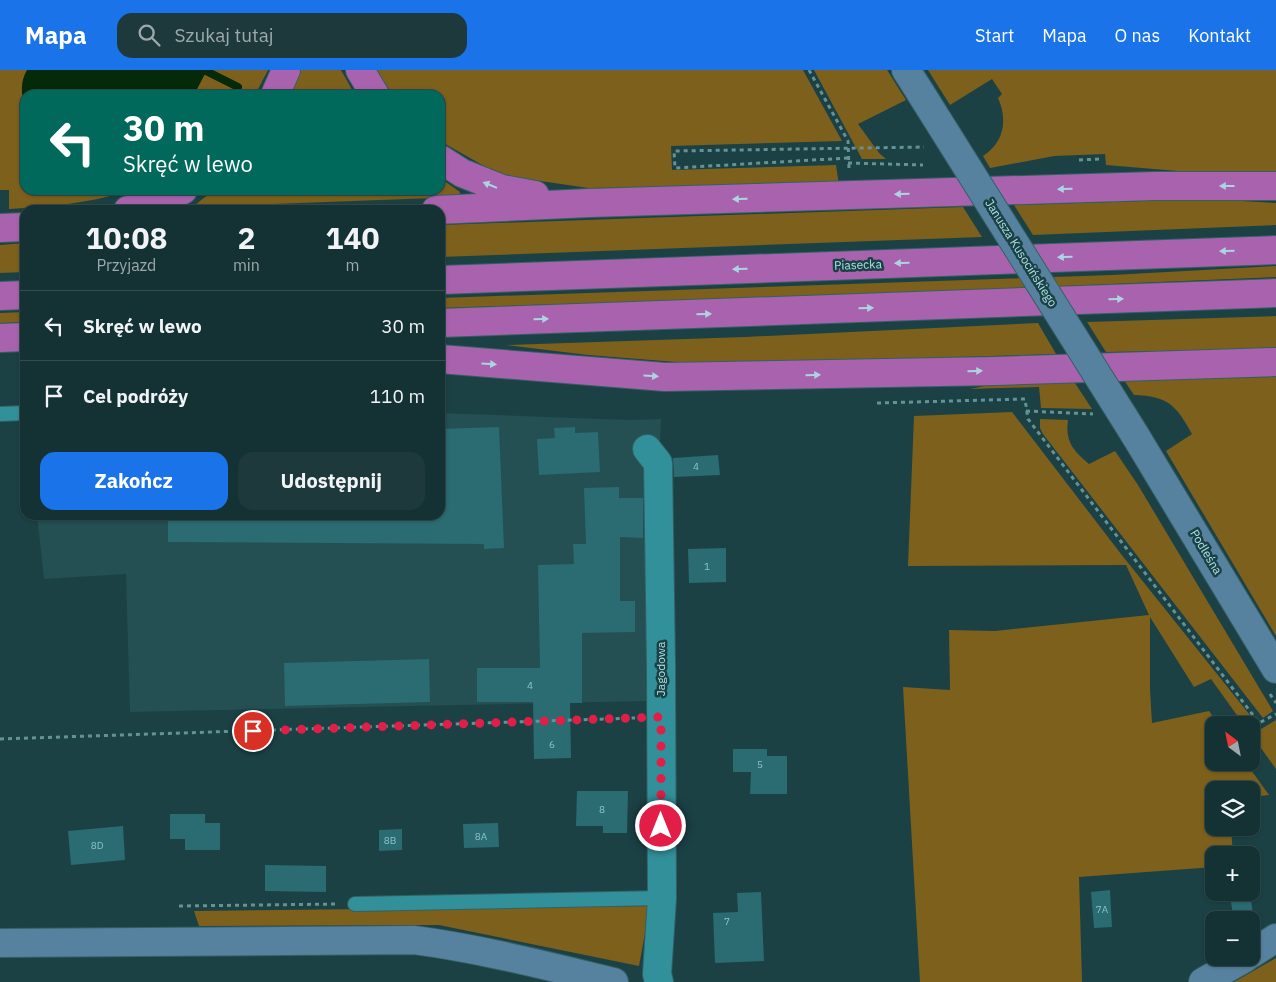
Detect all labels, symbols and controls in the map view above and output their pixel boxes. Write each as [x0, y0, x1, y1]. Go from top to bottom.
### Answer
search box [117, 13, 467, 58]
text: Mapa [25, 19, 87, 51]
icon: search [135, 21, 163, 49]
text: Szukaj tutaj [175, 23, 274, 47]
text: Start [975, 24, 1014, 47]
text: Mapa [1042, 24, 1087, 47]
text: O nas [1115, 24, 1160, 47]
text: Kontakt [1188, 24, 1251, 47]
text: 30 m [123, 105, 205, 151]
icon: left [40, 110, 105, 175]
text: Skręć w lewo [123, 149, 253, 178]
one-way arrow [482, 180, 497, 188]
one-way arrow [1219, 182, 1235, 190]
one-way arrow [1057, 185, 1073, 193]
one-way arrow [894, 190, 910, 198]
one-way arrow [732, 195, 748, 203]
street label: Janusza Kusocińskiego [982, 196, 1061, 310]
text: 10:08 [86, 218, 167, 257]
text: 2 [237, 218, 255, 257]
text: 140 [325, 218, 379, 257]
one-way arrow [1219, 248, 1235, 256]
one-way arrow [1057, 254, 1073, 262]
text: Przyjazd [97, 255, 156, 275]
text: min [233, 255, 260, 275]
text: m [345, 255, 359, 275]
street label: Piasecka [834, 256, 883, 273]
one-way arrow [894, 260, 910, 268]
one-way arrow [732, 265, 748, 273]
one-way arrow [1108, 294, 1124, 302]
one-way arrow [858, 303, 874, 311]
one-way arrow [696, 309, 712, 317]
icon: left [40, 312, 68, 340]
text: Skręć w lewo [83, 314, 202, 338]
text: 30 m [381, 314, 425, 338]
one-way arrow [533, 315, 549, 323]
one-way arrow [481, 360, 497, 368]
one-way arrow [968, 367, 984, 375]
one-way arrow [805, 371, 821, 379]
one-way arrow [643, 373, 659, 381]
icon: arrive [40, 382, 68, 410]
text: Cel podróży [83, 384, 188, 408]
text: 110 m [370, 384, 425, 408]
button: Zakończ [40, 452, 228, 510]
button: Udostępnij [238, 452, 425, 510]
house number: 4 [693, 460, 699, 473]
street label: Podleśna [1187, 527, 1226, 577]
house number: 1 [704, 560, 710, 573]
street label: Jagodowa [653, 641, 668, 696]
house number: 4 [527, 679, 533, 692]
pin [232, 710, 274, 752]
north arrow [1205, 716, 1260, 771]
map controls [1205, 716, 1260, 966]
icon: arrive [239, 717, 267, 745]
house number: 6 [549, 738, 555, 751]
house number: 5 [757, 758, 763, 771]
button: layers [1205, 781, 1260, 836]
position arrow [634, 799, 686, 851]
house number: 8 [599, 803, 605, 816]
house number: 8A [475, 830, 488, 843]
house number: 8B [384, 834, 396, 847]
house number: 8D [91, 839, 104, 852]
button: + [1205, 846, 1260, 901]
house number: 7A [1096, 903, 1109, 916]
button: − [1205, 911, 1260, 966]
house number: 7 [724, 915, 730, 928]

